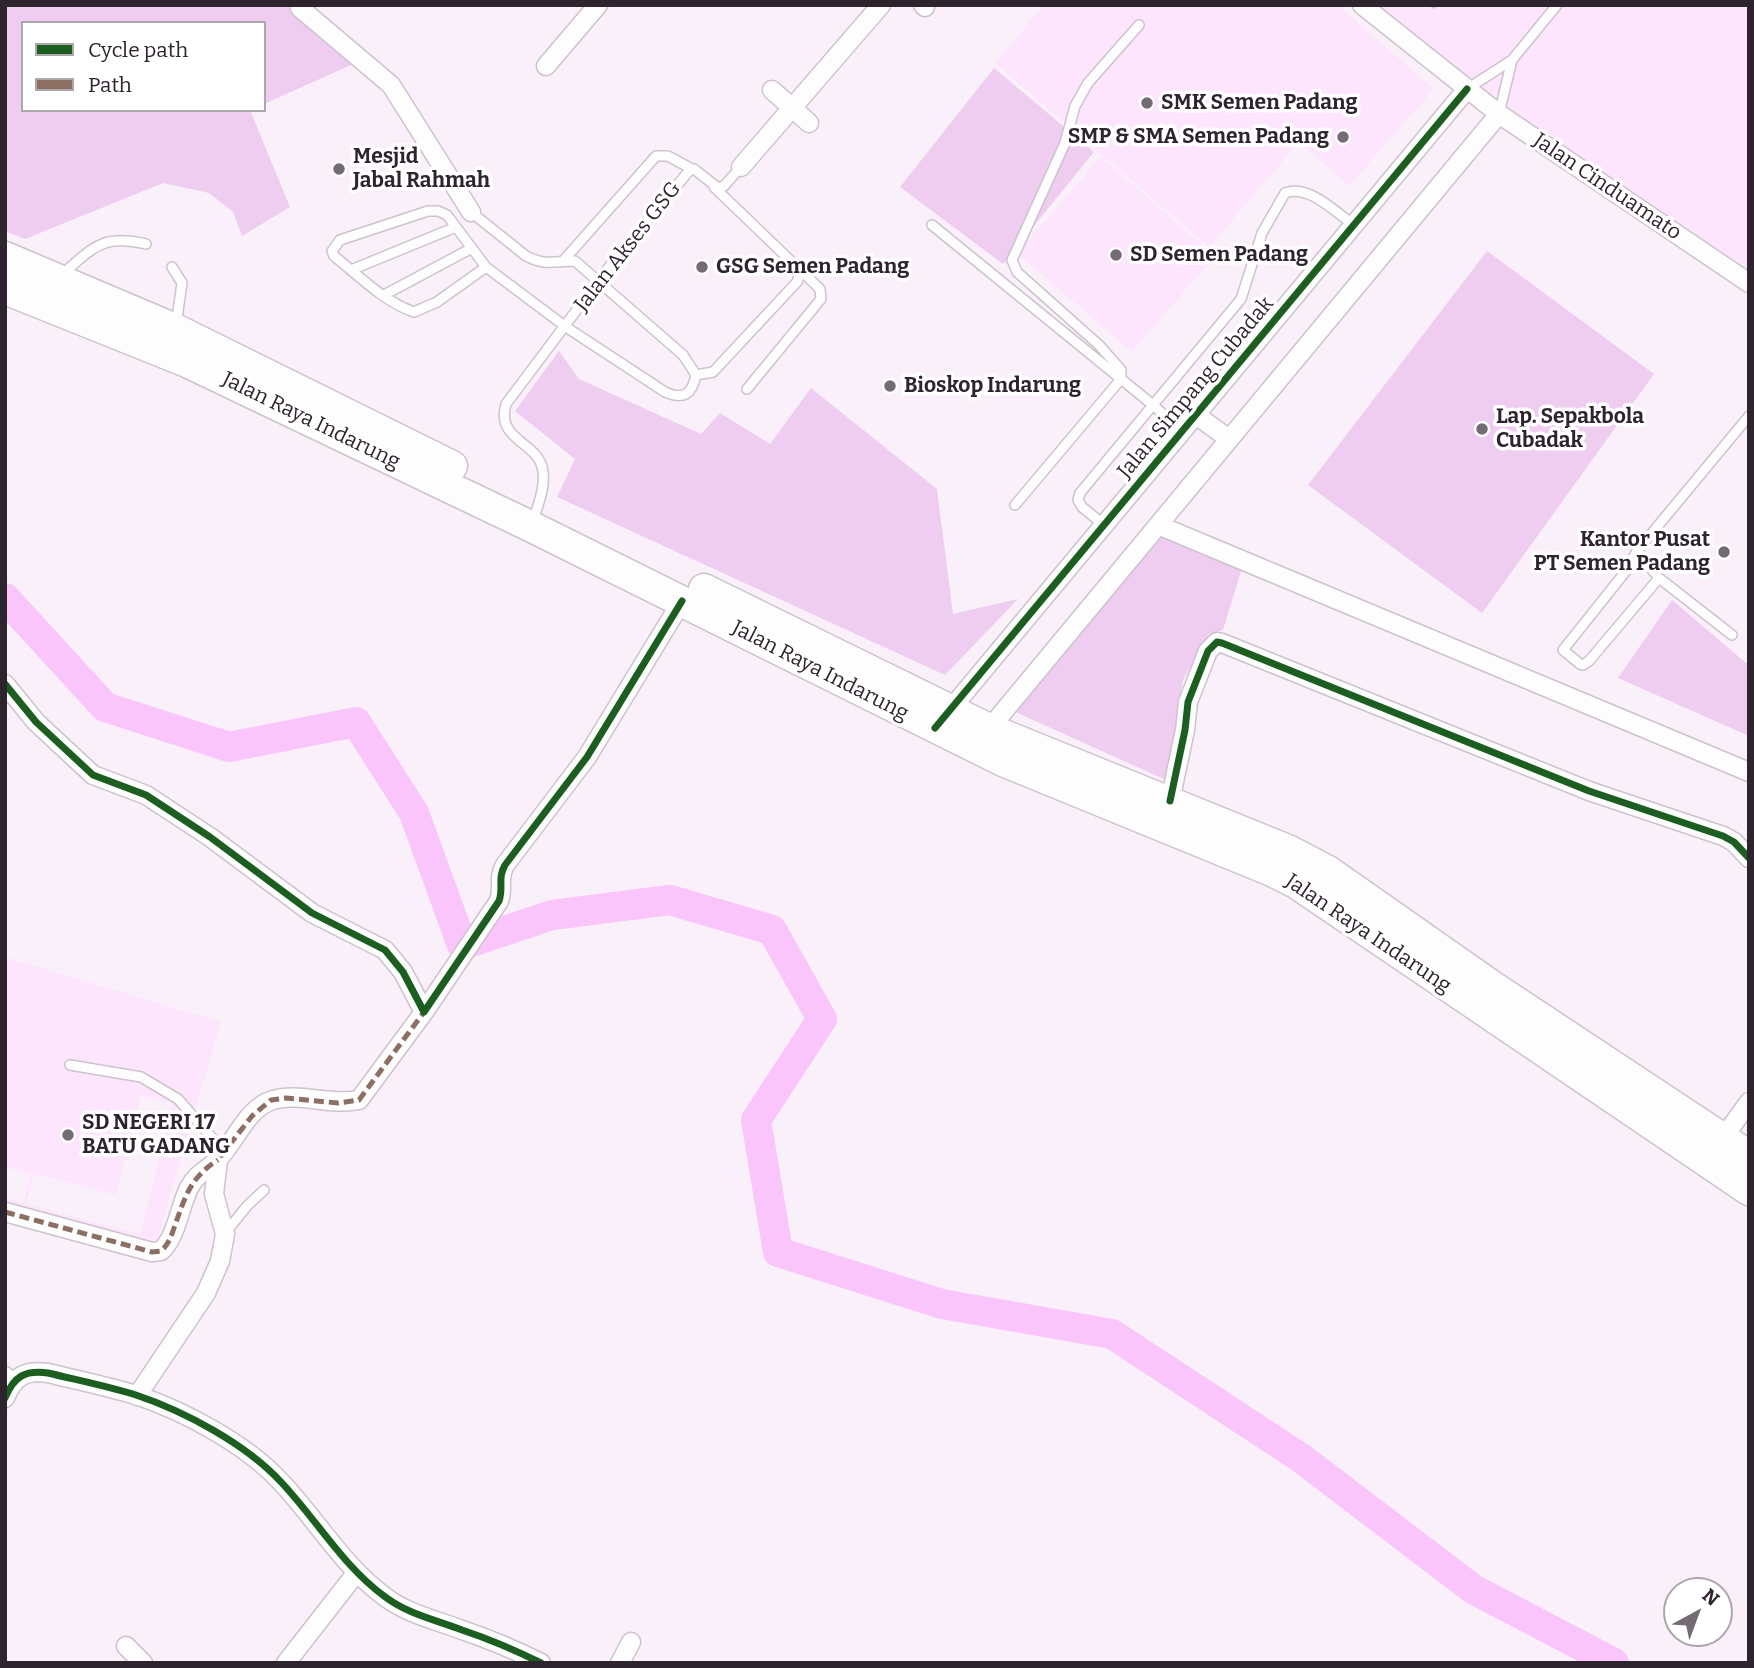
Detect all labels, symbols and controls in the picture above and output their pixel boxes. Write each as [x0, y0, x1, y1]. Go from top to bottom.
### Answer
legend [21, 21, 266, 112]
text: Cycle path [88, 37, 188, 63]
text: Path [88, 72, 132, 98]
place label: SMK Semen Padang [1161, 90, 1358, 116]
marker: SMK Semen Padang [1139, 95, 1155, 111]
place label: SMP & SMA Semen Padang [1068, 124, 1329, 150]
street label: Jalan Cinduamato [1528, 128, 1686, 246]
marker: SMP & SMA Semen Padang [1335, 129, 1351, 145]
place label: Mesjid Jabal Rahmah [353, 144, 490, 194]
marker: Mesjid Jabal Rahmah [331, 161, 347, 177]
street label: Jalan Akses GSG [569, 177, 687, 317]
place label: SD Semen Padang [1130, 242, 1308, 268]
marker: SD Semen Padang [1108, 247, 1124, 263]
place label: GSG Semen Padang [716, 254, 909, 280]
marker: GSG Semen Padang [694, 259, 710, 275]
street label: Jalan Simpang Cubadak [1113, 292, 1279, 484]
street label: Jalan Raya Indarung [218, 367, 404, 475]
place label: Bioskop Indarung [904, 373, 1081, 399]
marker: Bioskop Indarung [882, 378, 898, 394]
place label: Lap. Sepakbola Cubadak [1496, 404, 1644, 454]
marker: Lap. Sepakbola Cubadak [1474, 421, 1490, 437]
place label: Kantor Pusat PT Semen Padang [1534, 527, 1710, 577]
marker: Kantor Pusat PT Semen Padang [1716, 544, 1732, 560]
street label: Jalan Raya Indarung [727, 616, 913, 726]
street label: Jalan Raya Indarung [1280, 869, 1456, 999]
place label: SD NEGERI 17 BATU GADANG [82, 1110, 230, 1160]
marker: SD NEGERI 17 BATU GADANG [60, 1127, 76, 1143]
north arrow [1663, 1577, 1733, 1647]
text: N [1698, 1584, 1724, 1611]

